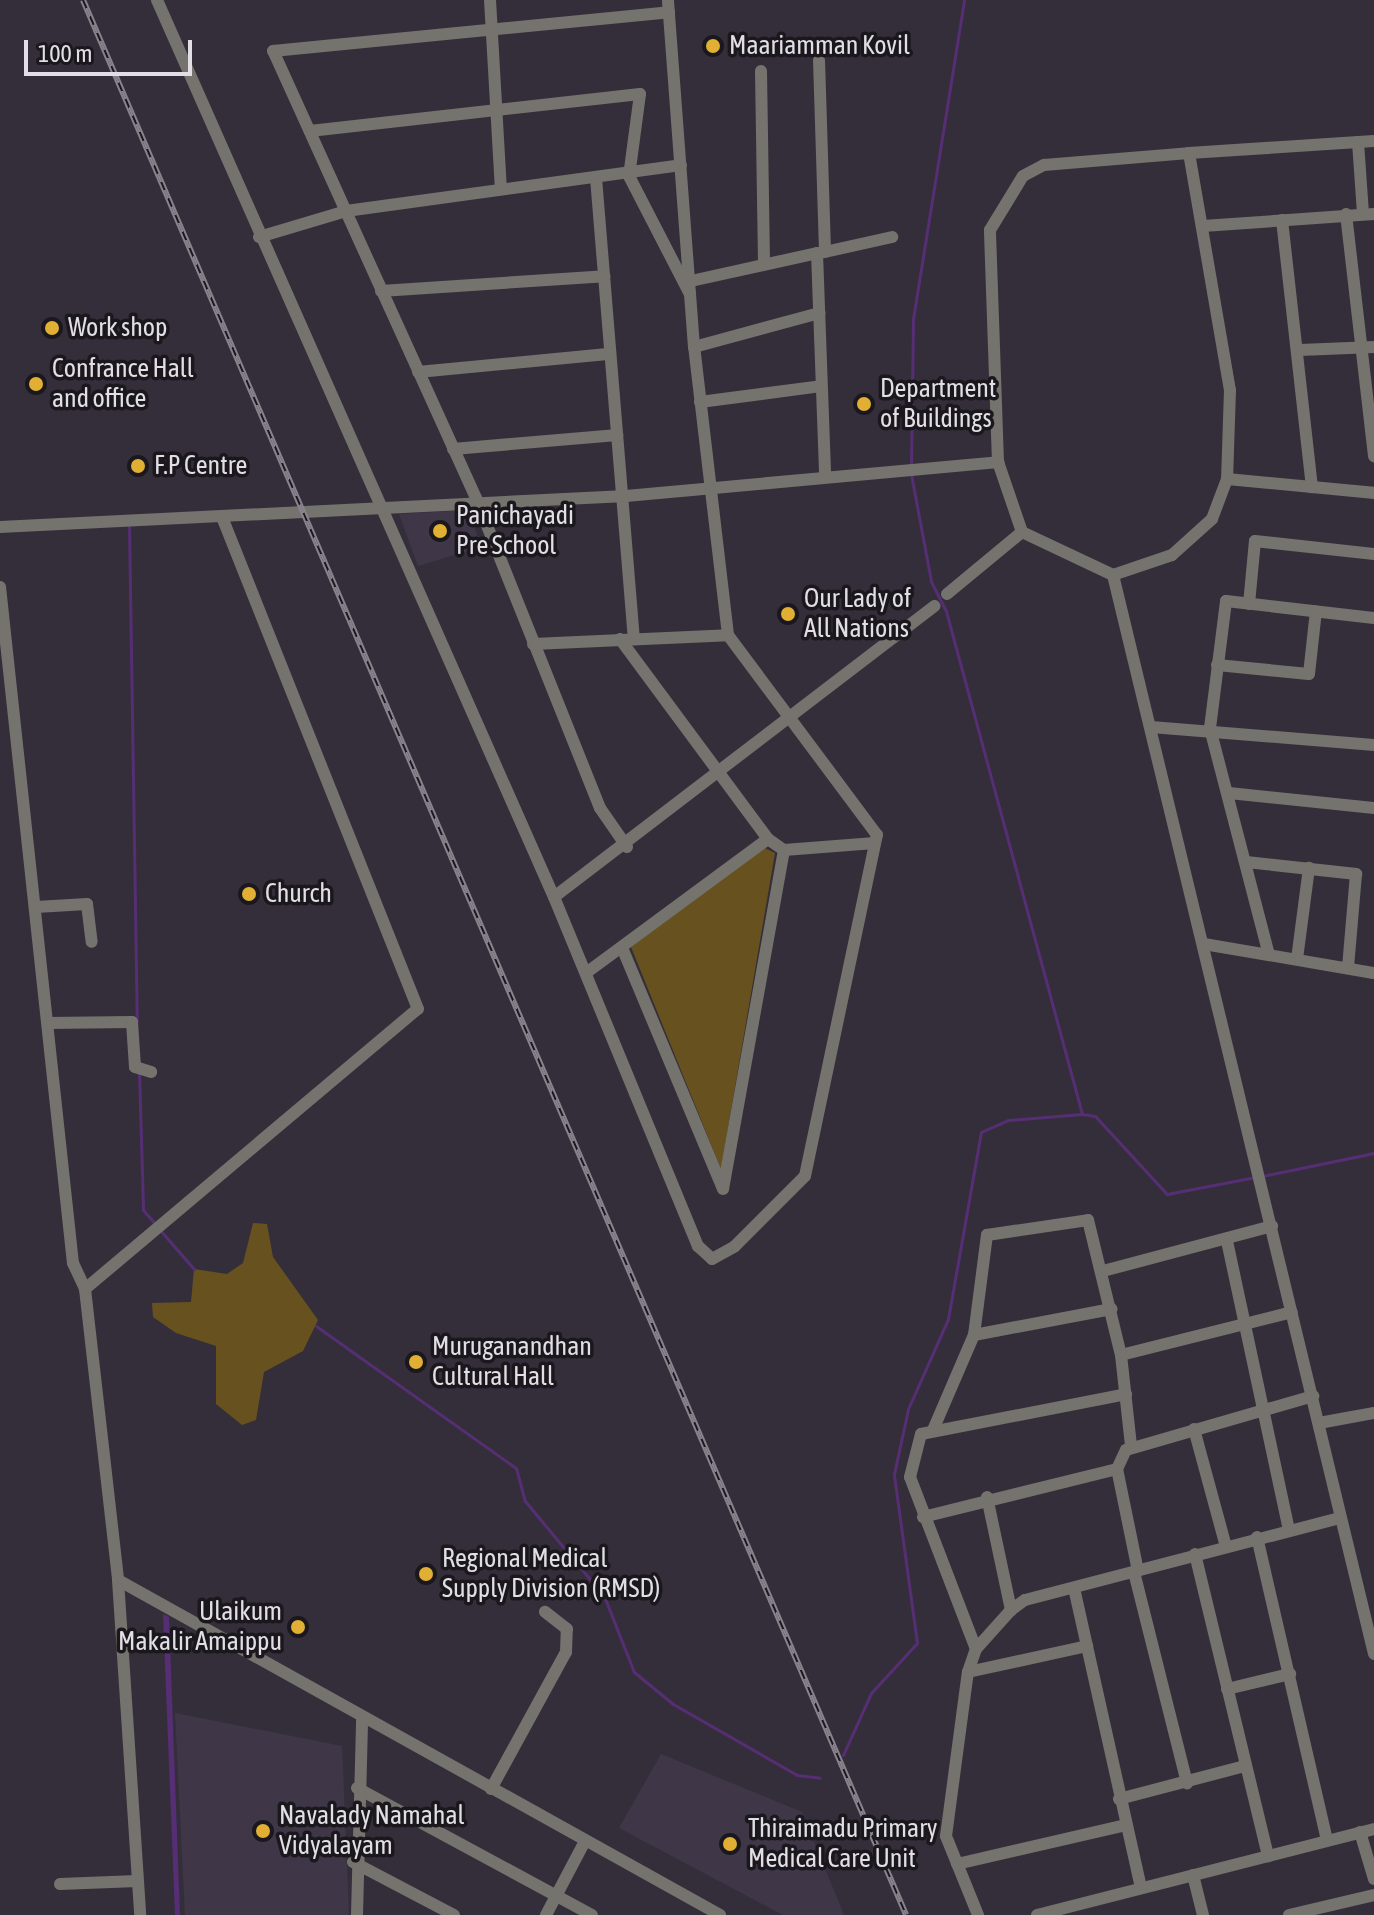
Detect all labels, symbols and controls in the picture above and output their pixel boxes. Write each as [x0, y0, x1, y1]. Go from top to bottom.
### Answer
scale bar [28, 24, 196, 74]
place label: Maariamman Kovil [729, 30, 910, 62]
marker: Maariamman Kovil [704, 37, 722, 55]
text: 100 m [38, 40, 92, 67]
place label: Work shop [68, 312, 167, 344]
marker: Work shop [43, 319, 61, 337]
place label: Confrance Hall and office [52, 353, 194, 414]
place label: Department of Buildings [880, 373, 996, 434]
marker: Confrance Hall and office [27, 375, 45, 393]
marker: Department of Buildings [855, 395, 873, 413]
place label: F.P Centre [154, 450, 247, 482]
marker: F.P Centre [129, 457, 147, 475]
place label: Panichayadi Pre School [456, 500, 574, 562]
marker: Panichayadi Pre School [431, 522, 449, 540]
place label: Our Lady of All Nations [804, 583, 911, 644]
marker: Our Lady of All Nations [779, 605, 797, 623]
place label: Church [265, 878, 332, 910]
marker: Church [240, 885, 258, 903]
place label: Muruganandhan Cultural Hall [432, 1331, 592, 1392]
marker: Muruganandhan Cultural Hall [407, 1353, 425, 1371]
place label: Regional Medical Supply Division (RMSD) [442, 1543, 660, 1604]
marker: Regional Medical Supply Division (RMSD) [417, 1565, 435, 1583]
place label: Ulaikum Makalir Amaippu [118, 1596, 282, 1658]
marker: Ulaikum Makalir Amaippu [289, 1618, 307, 1636]
place label: Navalady Namahal Vidyalayam [279, 1800, 464, 1862]
place label: Thiraimadu Primary Medical Care Unit [748, 1813, 938, 1874]
marker: Navalady Namahal Vidyalayam [254, 1822, 272, 1840]
marker: Thiraimadu Primary Medical Care Unit [719, 1833, 741, 1855]

